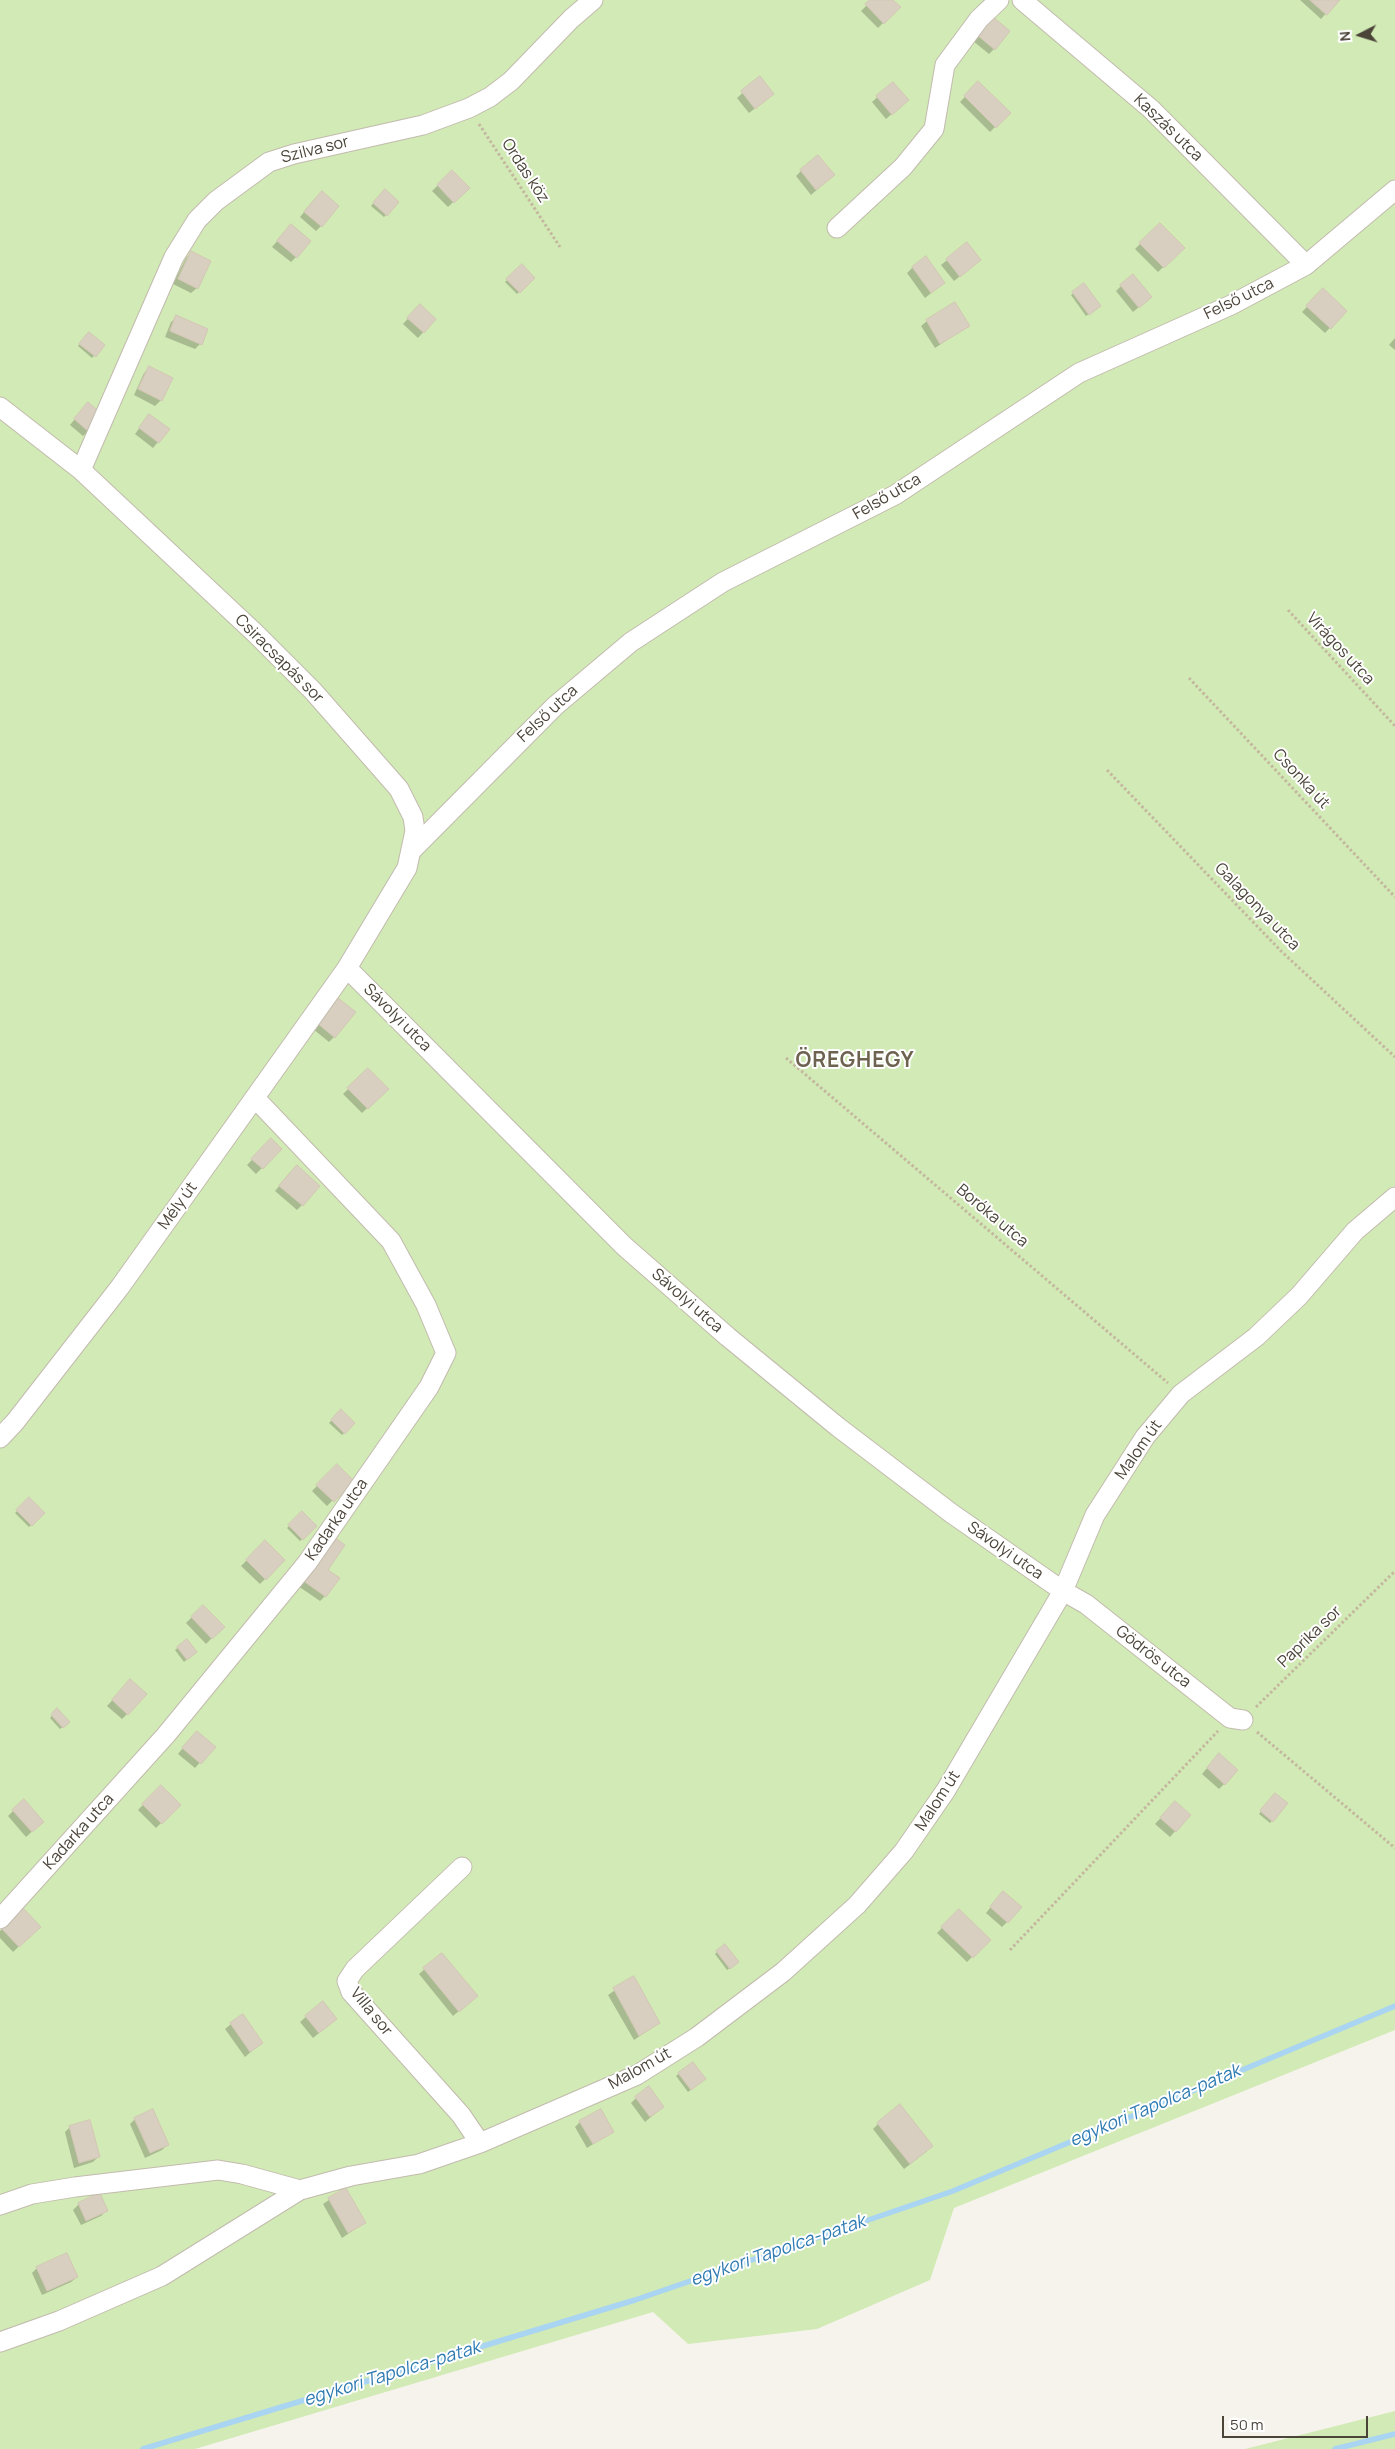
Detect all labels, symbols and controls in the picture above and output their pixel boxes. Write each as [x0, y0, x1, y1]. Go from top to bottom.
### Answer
north arrow [1335, 10, 1385, 60]
text: N [1335, 31, 1354, 42]
street label: Kaszás utca [1129, 90, 1207, 166]
street label: Szilva sor [279, 132, 351, 168]
street label: Ordas köz [497, 135, 553, 207]
street label: Felső utca [1201, 274, 1277, 324]
street label: Felső utca [850, 470, 924, 524]
street label: Virágos utca [1302, 609, 1378, 689]
street label: Csiracsapás sor [231, 611, 327, 707]
street label: Felső utca [514, 681, 582, 747]
street label: Csonka út [1268, 745, 1334, 813]
street label: Galagonya utca [1210, 859, 1304, 955]
street label: Sávolyi utca [359, 980, 435, 1056]
district label: ÖREGHEGY [794, 1048, 916, 1074]
street label: Mély út [154, 1178, 202, 1234]
street label: Boróka utca [952, 1180, 1032, 1252]
street label: Sávolyi utca [647, 1265, 727, 1337]
street label: Malom út [1112, 1417, 1166, 1483]
street label: Kadarka utca [302, 1475, 372, 1565]
street label: Sávolyi utca [963, 1518, 1047, 1584]
street label: Paprika sor [1274, 1602, 1346, 1672]
street label: Gödrös utca [1112, 1622, 1194, 1692]
street label: Malom út [911, 1767, 965, 1835]
street label: Kadarka utca [40, 1790, 118, 1874]
street label: Villa sor [346, 1984, 396, 2040]
street label: Malom út [606, 2044, 674, 2094]
water label: egykori Tapolca-patak [1066, 2060, 1244, 2152]
water label: egykori Tapolca-patak [688, 2211, 868, 2291]
water label: egykori Tapolca-patak [301, 2337, 483, 2411]
scale bar [1225, 2406, 1371, 2438]
text: 50 m [1230, 2414, 1264, 2435]

